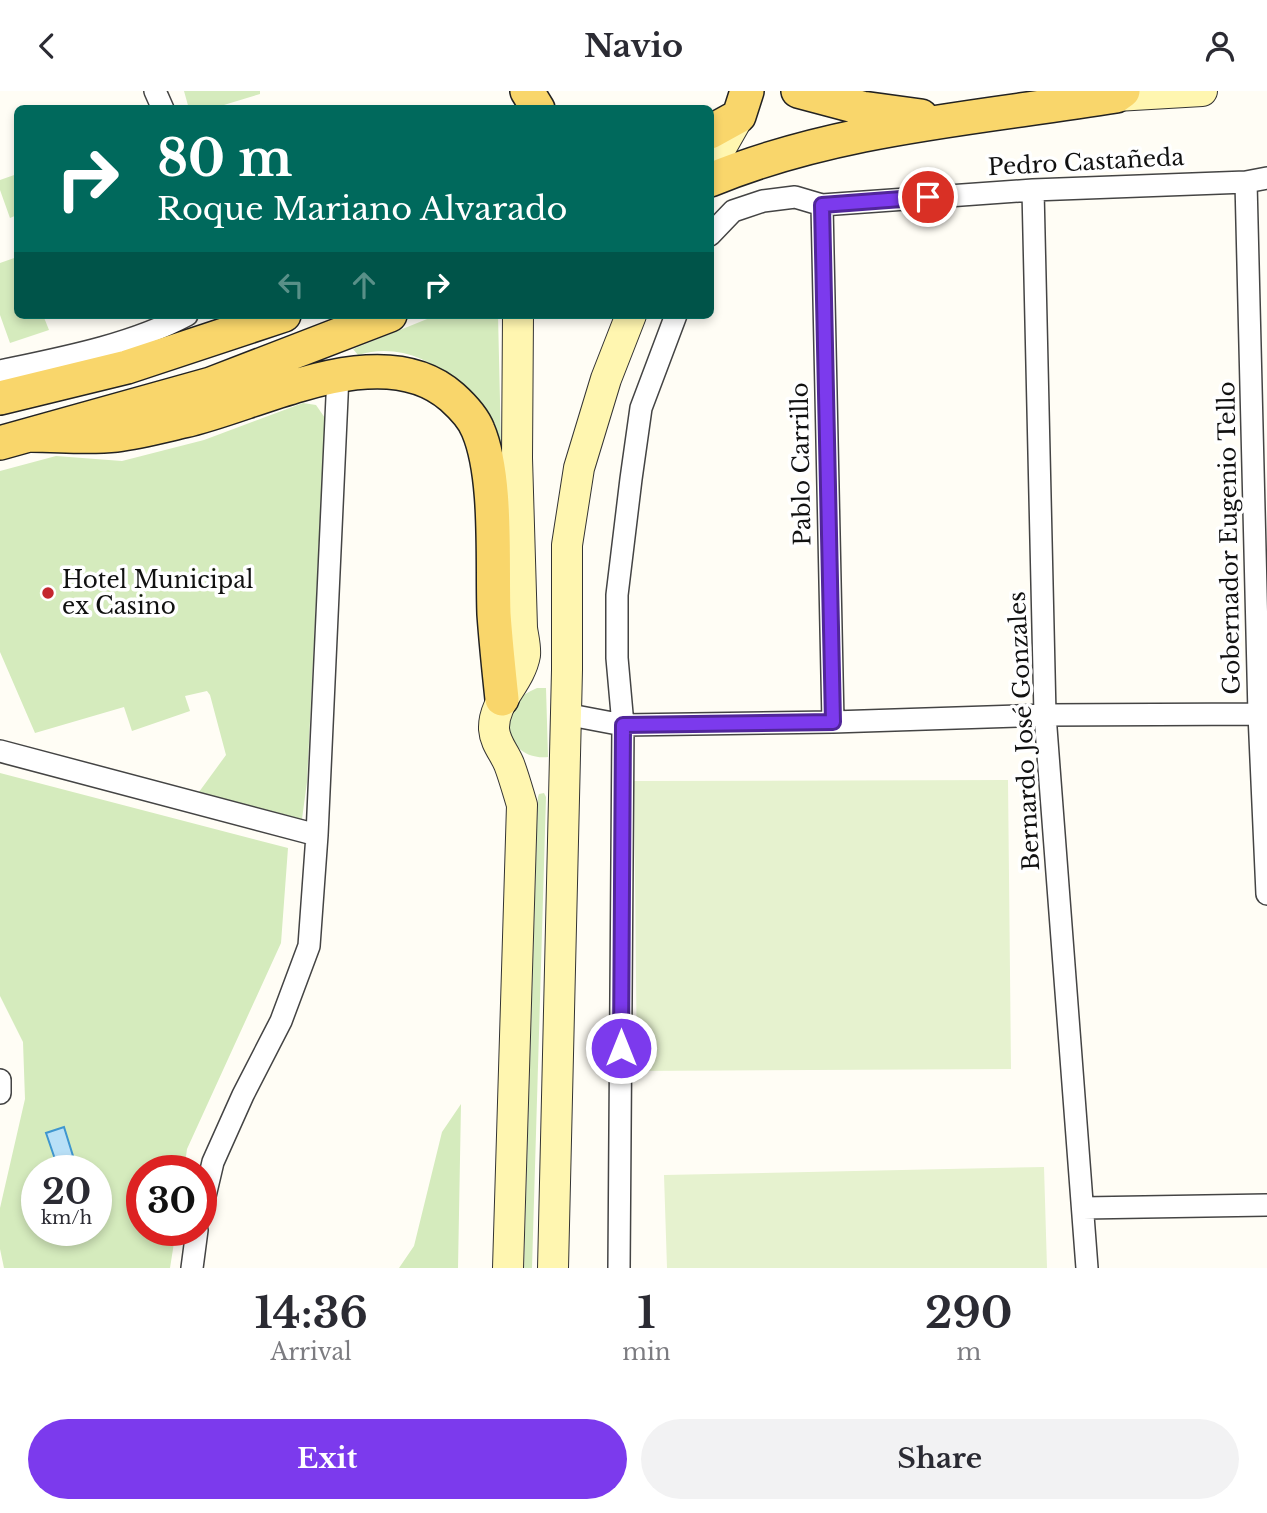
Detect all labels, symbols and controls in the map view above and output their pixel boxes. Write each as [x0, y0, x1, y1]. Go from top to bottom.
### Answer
text: Navio [584, 26, 683, 66]
icon: back [28, 27, 66, 65]
icon: person [1201, 27, 1239, 65]
text: 80 m [157, 128, 292, 189]
icon: right [42, 133, 133, 224]
street label: Pedro Castañeda [987, 143, 1185, 181]
pin [898, 167, 958, 227]
icon: arrive [909, 178, 947, 216]
text: Roque Mariano Alvarado [157, 189, 567, 229]
icon: left [272, 266, 310, 304]
icon: ahead [345, 266, 383, 304]
icon: right [418, 266, 456, 304]
street label: Gobernador Eugenio Tello [1212, 381, 1246, 695]
street label: Pablo Carrillo [786, 382, 816, 546]
place label: Hotel Municipal ex Casino [62, 566, 253, 620]
marker: Hotel Municipal ex Casino [40, 585, 56, 601]
street label: Bernardo José Gonzales [1003, 591, 1045, 871]
position arrow [584, 1011, 658, 1085]
speed limit sign: 30 [126, 1155, 217, 1246]
text: 20 [42, 1170, 91, 1213]
text: km/h [41, 1207, 92, 1229]
text: 14:36 [255, 1287, 368, 1339]
text: 1 [637, 1287, 656, 1339]
text: 290 [925, 1287, 1012, 1339]
text: Arrival [270, 1338, 352, 1366]
text: min [622, 1338, 671, 1366]
text: m [956, 1338, 981, 1366]
button: Exit [28, 1419, 627, 1499]
button: Share [641, 1419, 1239, 1499]

